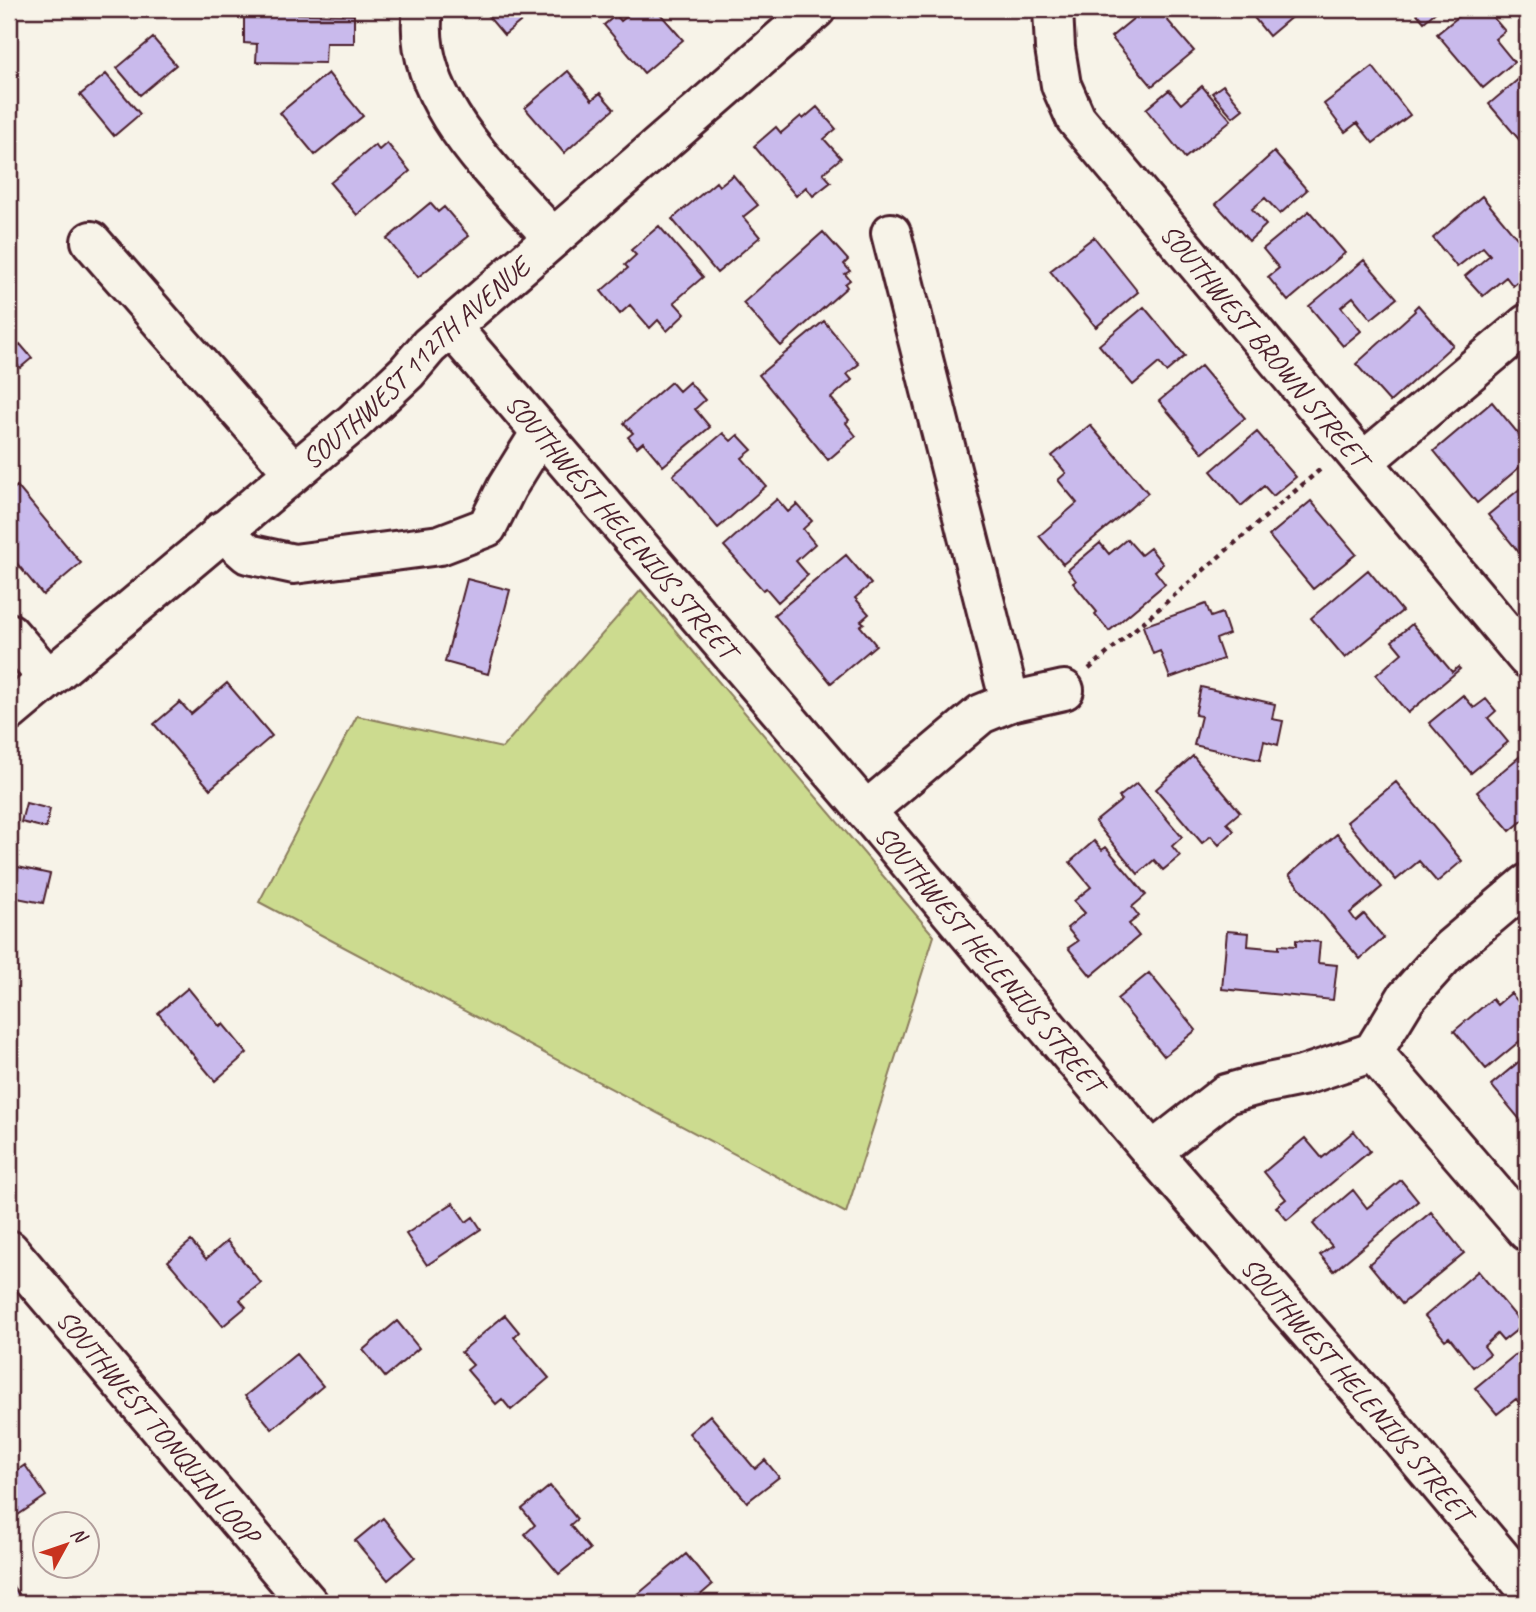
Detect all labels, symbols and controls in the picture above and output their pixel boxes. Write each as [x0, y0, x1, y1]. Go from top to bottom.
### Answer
street label: SOUTHWEST BROWN STREET [1153, 217, 1381, 479]
street label: SOUTHWEST 112TH AVENUE [294, 248, 539, 477]
street label: SOUTHWEST HELENIUS STREET [498, 387, 749, 671]
street label: SOUTHWEST HELENIUS STREET [867, 818, 1116, 1105]
street label: SOUTHWEST HELENIUS STREET [1233, 1250, 1485, 1534]
street label: SOUTHWEST TONQUIN LOOP [50, 1303, 266, 1551]
north arrow [32, 1510, 102, 1580]

